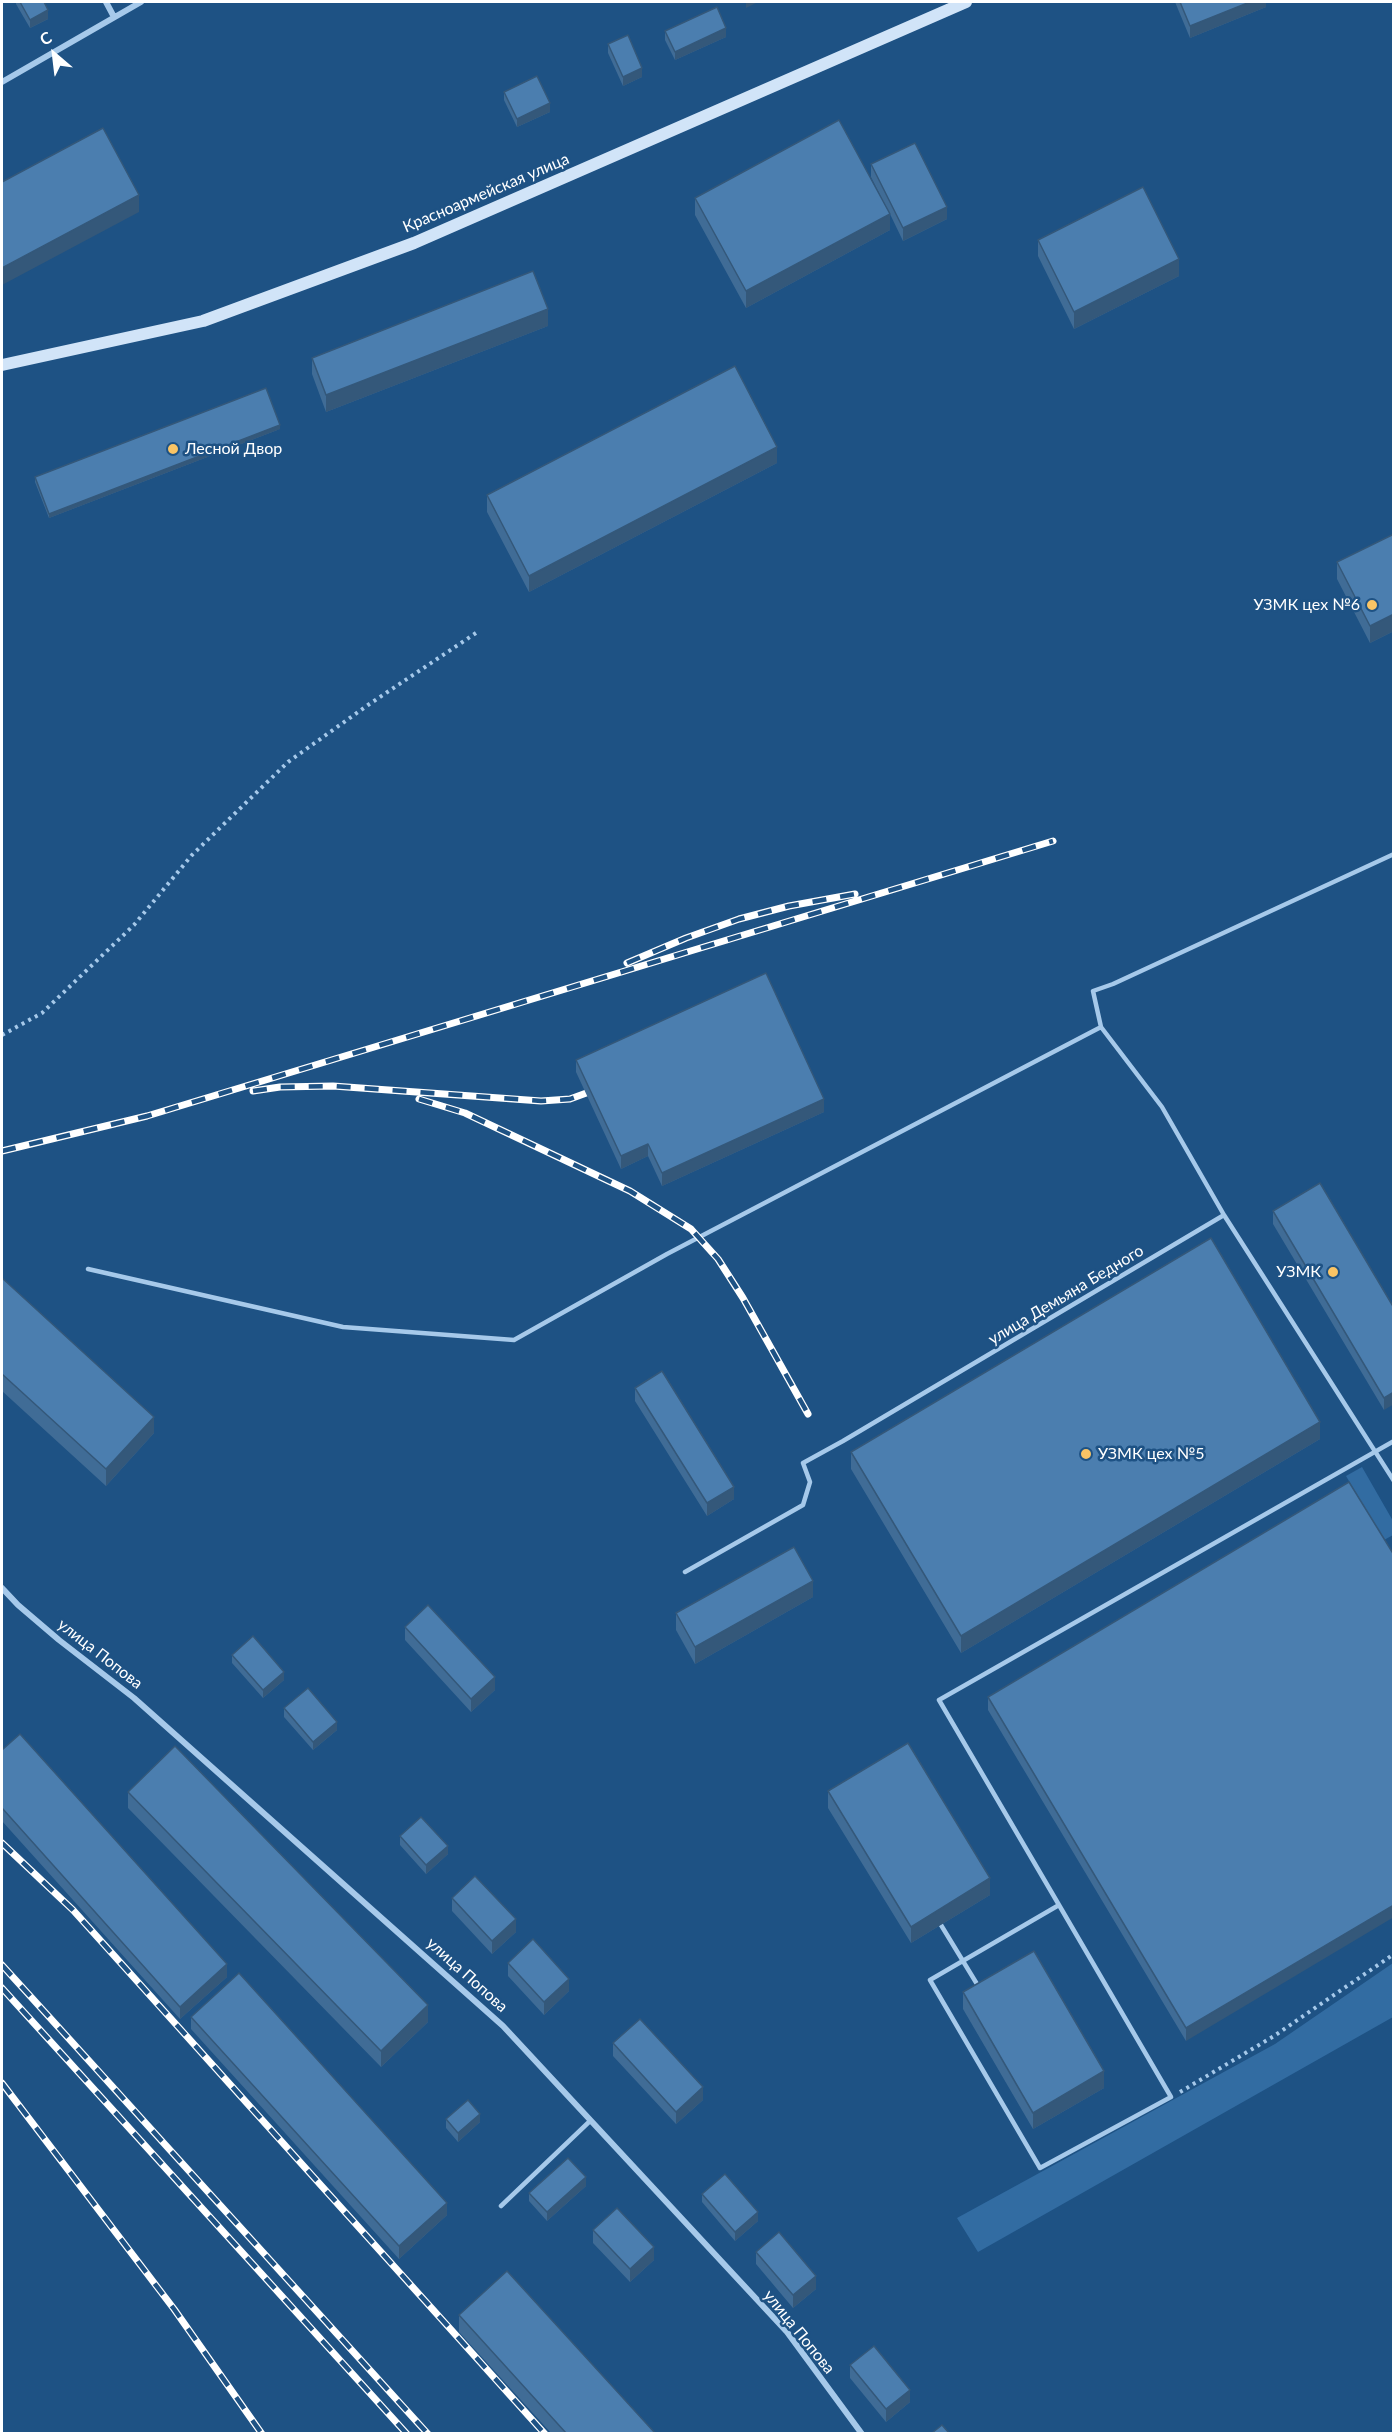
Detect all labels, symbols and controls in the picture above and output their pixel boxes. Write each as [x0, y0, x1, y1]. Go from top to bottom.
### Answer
north arrow [24, 24, 84, 84]
text: С [36, 27, 54, 49]
street label: Красноармейская улица [400, 149, 572, 237]
place label: Лесной Двор [185, 439, 282, 459]
marker: Лесной Двор [166, 442, 180, 456]
place label: УЗМК цех №6 [1254, 595, 1360, 615]
marker: УЗМК цех №6 [1365, 598, 1379, 612]
street label: улица Демьяна Бедного [985, 1241, 1147, 1349]
place label: УЗМК [1276, 1262, 1321, 1282]
marker: УЗМК [1326, 1265, 1340, 1279]
place label: УЗМК цех №5 [1098, 1444, 1204, 1464]
marker: УЗМК цех №5 [1079, 1447, 1093, 1461]
street label: улица Попова [54, 1615, 146, 1693]
street label: улица Попова [423, 1934, 511, 2016]
street label: улица Попова [759, 2286, 839, 2378]

